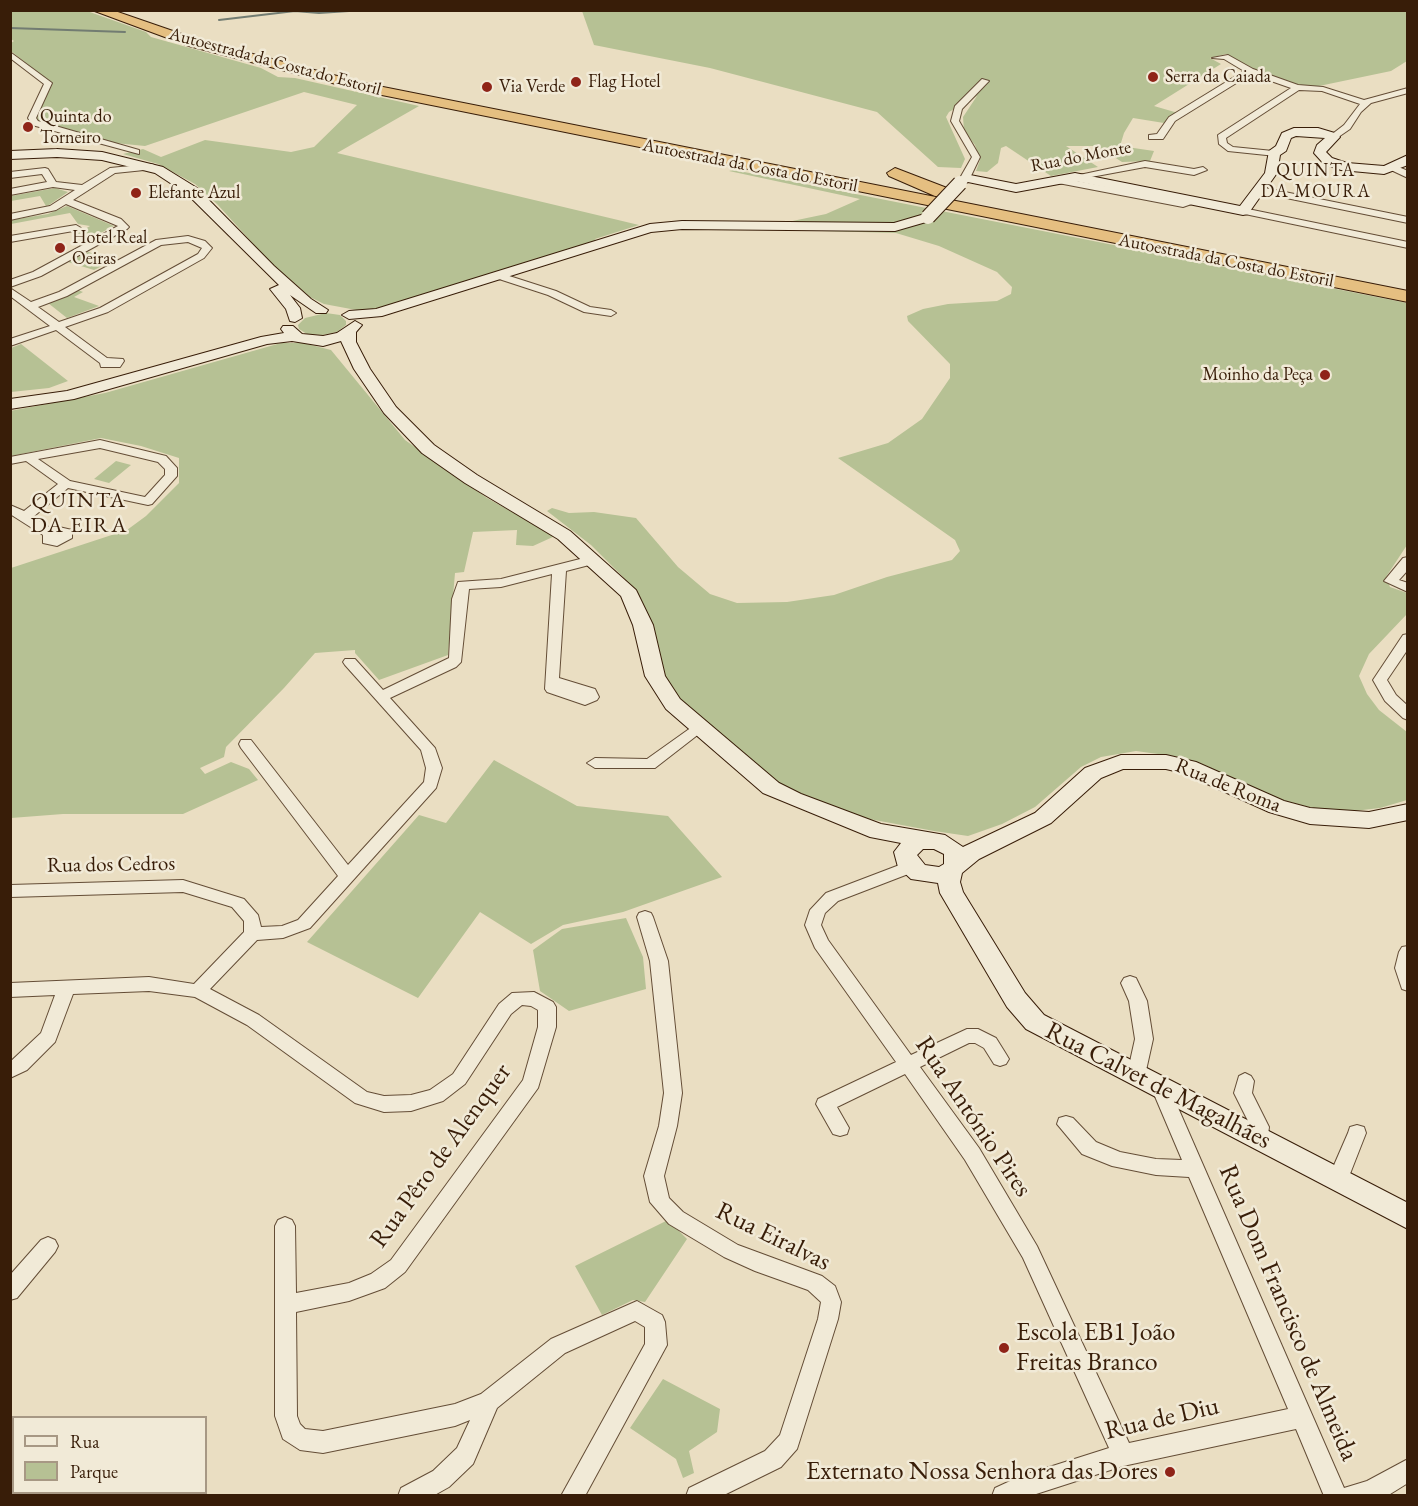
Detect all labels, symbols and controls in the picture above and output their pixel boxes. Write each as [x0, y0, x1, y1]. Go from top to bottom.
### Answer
street label: Autoestrada da Costa do Estoril [167, 23, 383, 101]
place label: Serra da Caiada [1165, 66, 1271, 88]
marker: Serra da Caiada [1146, 70, 1160, 84]
place label: Flag Hotel [588, 71, 661, 93]
marker: Flag Hotel [569, 75, 583, 89]
place label: Via Verde [499, 76, 565, 98]
marker: Via Verde [480, 80, 494, 94]
place label: Quinta do Torneiro [40, 106, 112, 148]
marker: Quinta do Torneiro [21, 120, 35, 134]
street label: Autoestrada da Costa do Estoril [641, 135, 859, 197]
street label: Rua do Monte [1029, 137, 1133, 177]
district label: QUINTA DA MOURA [1261, 160, 1371, 202]
place label: Elefante Azul [148, 182, 240, 204]
marker: Elefante Azul [129, 186, 143, 200]
place label: Hotel Real Oeiras [72, 227, 147, 270]
street label: Autoestrada da Costa do Estoril [1117, 230, 1335, 292]
marker: Hotel Real Oeiras [53, 241, 67, 255]
place label: Moinho da Peça [1203, 364, 1313, 386]
marker: Moinho da Peça [1318, 368, 1332, 382]
district label: QUINTA DA EIRA [30, 488, 128, 540]
street label: Rua de Roma [1171, 753, 1285, 819]
street label: Rua dos Cedros [47, 851, 175, 879]
street label: Rua Calvet de Magalhães [1040, 1016, 1276, 1156]
street label: Rua António Pires [908, 1031, 1038, 1203]
street label: Rua Pêro de Alenquer [364, 1058, 518, 1254]
street label: Rua Dom Francisco de Almeida [1211, 1160, 1365, 1466]
street label: Rua Eiralvas [710, 1196, 836, 1278]
place label: Escola EB1 João Freitas Branco [1016, 1317, 1175, 1378]
marker: Escola EB1 João Freitas Branco [997, 1341, 1011, 1355]
street label: Rua de Diu [1102, 1391, 1222, 1447]
legend [12, 1416, 207, 1494]
text: Rua [70, 1430, 100, 1453]
place label: Externato Nossa Senhora das Dores [806, 1456, 1158, 1488]
text: Parque [70, 1460, 118, 1483]
marker: Externato Nossa Senhora das Dores [1163, 1465, 1177, 1479]

